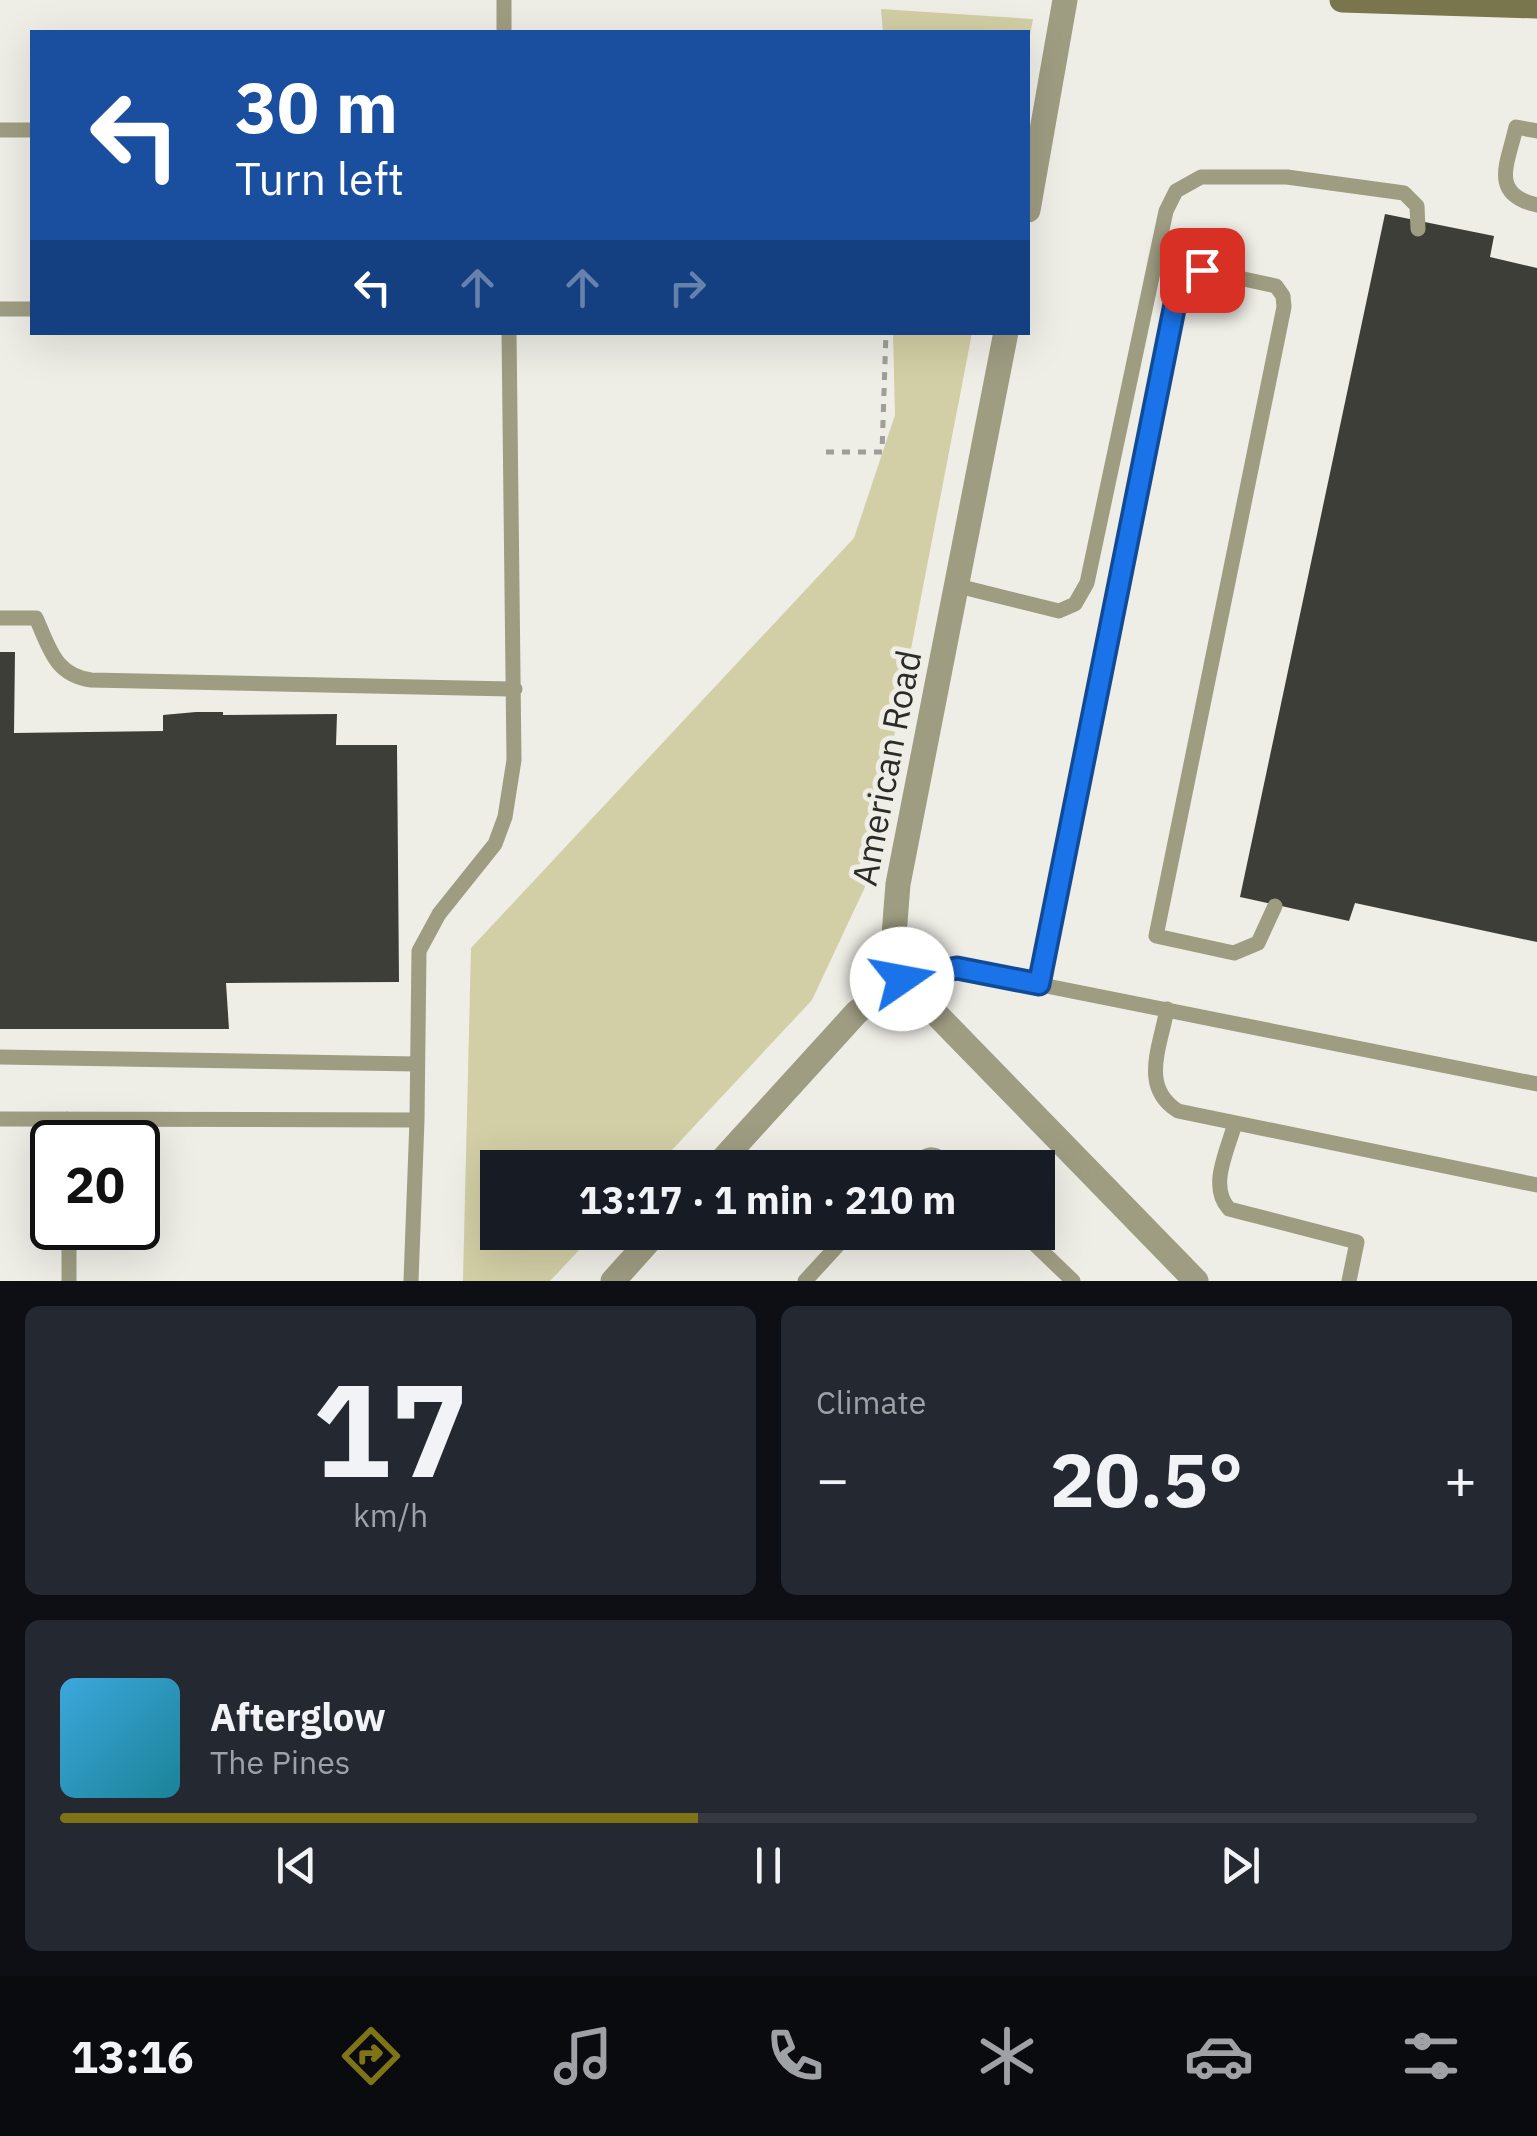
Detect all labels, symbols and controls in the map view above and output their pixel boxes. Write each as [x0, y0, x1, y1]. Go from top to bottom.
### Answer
text: 30 m [235, 61, 398, 152]
icon: left [70, 70, 200, 200]
text: Turn left [235, 149, 404, 207]
pin [1160, 228, 1245, 313]
icon: arrive [1175, 243, 1230, 298]
icon: left [345, 260, 400, 315]
icon: ahead [450, 260, 505, 315]
icon: ahead [555, 260, 610, 315]
icon: right [660, 260, 715, 315]
street label: American Road [841, 646, 931, 889]
position arrow [850, 927, 954, 1031]
speed limit sign: 20 [30, 1120, 160, 1250]
text: 13:17 · 1 min · 210 m [579, 1175, 956, 1224]
text: 17 [312, 1344, 469, 1513]
text: Climate [816, 1381, 926, 1423]
text: 20.5° [1050, 1430, 1243, 1528]
text: − [816, 1443, 849, 1514]
text: + [1444, 1443, 1477, 1514]
text: km/h [353, 1494, 428, 1536]
text: Afterglow [210, 1692, 386, 1741]
text: The Pines [210, 1741, 350, 1783]
icon: previous [269, 1838, 324, 1893]
icon: pause [741, 1838, 796, 1893]
icon: next [1213, 1838, 1268, 1893]
icon: directions [336, 2021, 406, 2091]
icon: music [548, 2021, 618, 2091]
icon: phone [760, 2021, 830, 2091]
icon: climate [972, 2021, 1042, 2091]
icon: car [1184, 2021, 1254, 2091]
icon: filters [1396, 2021, 1466, 2091]
text: 13:16 [71, 2027, 194, 2085]

